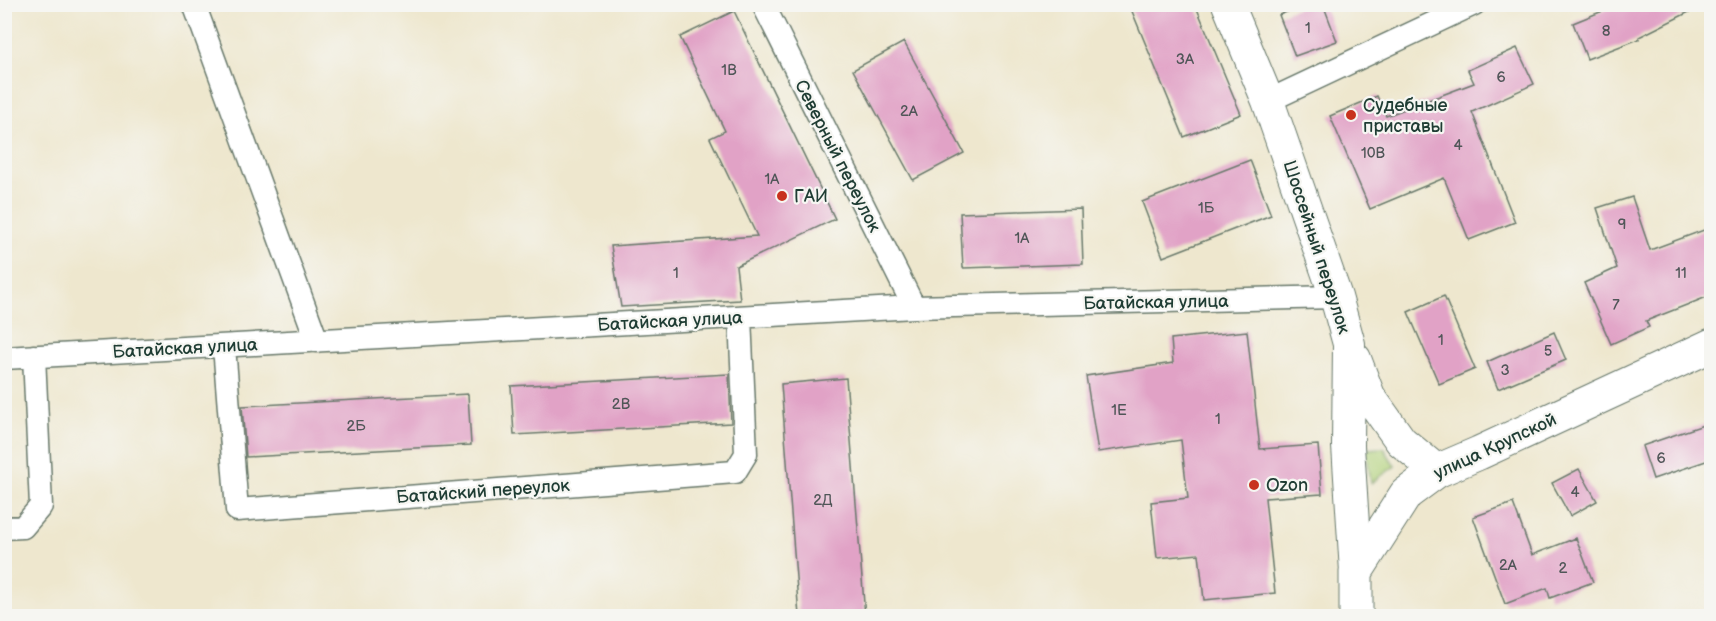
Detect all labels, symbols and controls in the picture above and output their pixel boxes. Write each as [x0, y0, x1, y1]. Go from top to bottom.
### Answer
house number: 1 [1305, 19, 1311, 38]
house number: 8 [1602, 22, 1611, 41]
house number: 3А [1176, 50, 1195, 69]
house number: 1В [721, 61, 737, 80]
house number: 6 [1496, 68, 1506, 87]
street label: Северный переулок [790, 77, 885, 236]
place label: Судебные приставы [1363, 95, 1447, 137]
house number: 2А [900, 102, 919, 121]
marker: Судебные приставы [1344, 108, 1358, 122]
house number: 4 [1453, 136, 1463, 155]
house number: 10В [1361, 144, 1386, 163]
street label: Шоссейный переулок [1279, 158, 1355, 337]
house number: 1А [765, 170, 780, 189]
place label: ГАИ [794, 186, 828, 207]
marker: ГАИ [775, 189, 789, 203]
house number: 1Б [1198, 199, 1215, 218]
house number: 9 [1618, 215, 1626, 234]
house number: 1А [1015, 229, 1030, 248]
house number: 1 [673, 264, 679, 283]
house number: 11 [1675, 264, 1687, 283]
street label: Батайская улица [1083, 291, 1229, 314]
house number: 7 [1612, 296, 1620, 315]
street label: Батайская улица [597, 307, 744, 336]
house number: 1 [1438, 331, 1444, 350]
street label: Батайская улица [112, 334, 259, 363]
house number: 5 [1544, 342, 1552, 361]
house number: 3 [1500, 361, 1510, 380]
house number: 2В [612, 395, 631, 414]
house number: 1Е [1111, 401, 1127, 420]
street label: улица Крупской [1431, 409, 1560, 484]
house number: 1 [1215, 410, 1221, 429]
house number: 2Б [346, 417, 366, 436]
house number: 6 [1656, 449, 1666, 468]
street label: Батайский переулок [396, 475, 571, 508]
place label: Ozon [1266, 475, 1308, 496]
marker: Ozon [1247, 478, 1261, 492]
house number: 4 [1570, 483, 1580, 502]
house number: 2Д [813, 491, 833, 510]
house number: 2А [1499, 556, 1518, 575]
house number: 2 [1559, 559, 1568, 578]

